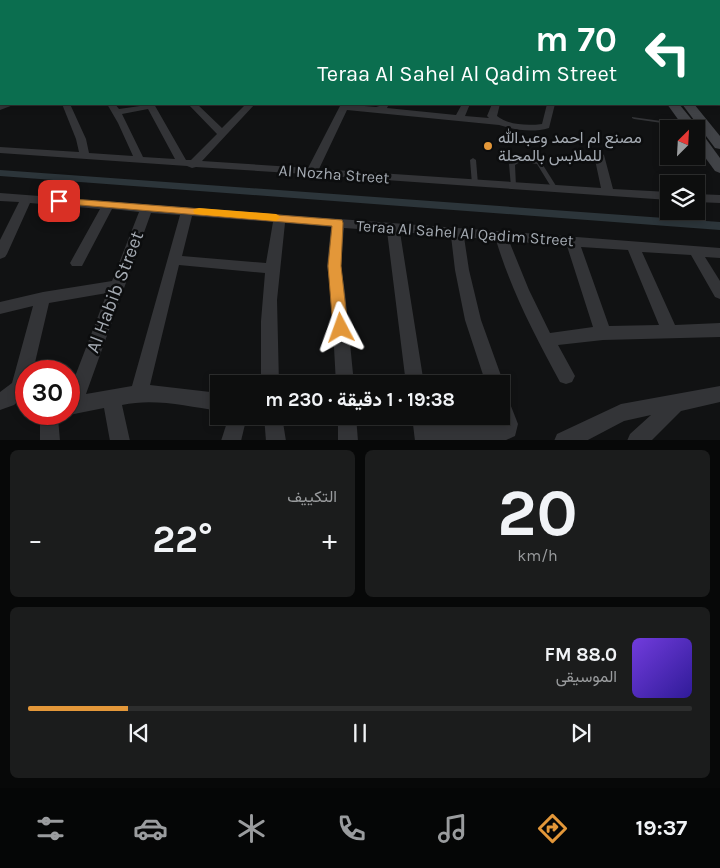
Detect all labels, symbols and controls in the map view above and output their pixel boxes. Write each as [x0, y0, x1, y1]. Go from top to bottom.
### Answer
text: 70 m [535, 19, 617, 60]
icon: left [635, 20, 700, 85]
text: Teraa Al Sahel Al Qadim Street [317, 61, 617, 87]
north arrow [660, 120, 705, 165]
map controls [660, 120, 705, 220]
place label: مصنع ام احمد وعبدالله للملابس بالمحلة [498, 128, 642, 166]
marker: مصنع ام احمد وعبدالله للملابس بالمحلة [482, 140, 494, 152]
street label: Al Nozha Street [278, 161, 390, 187]
button: layers [660, 175, 705, 220]
pin [38, 180, 80, 222]
icon: arrive [45, 187, 73, 215]
street label: Teraa Al Sahel Al Qadim Street [356, 216, 574, 250]
street label: Al Habib Street [82, 228, 148, 356]
position arrow [314, 301, 366, 353]
speed limit sign: 30 [15, 360, 80, 425]
text: 19:38 · 1 دقيقة · 230 m [265, 389, 455, 411]
text: 20 [497, 475, 578, 551]
text: التكييف [287, 487, 337, 506]
text: 22° [152, 517, 213, 562]
text: − [28, 523, 43, 556]
text: + [322, 523, 337, 556]
text: km/h [517, 546, 558, 565]
text: 88.0 FM [545, 644, 617, 666]
text: الموسيقى [556, 667, 617, 686]
icon: previous [125, 719, 153, 747]
icon: pause [346, 719, 374, 747]
icon: next [567, 719, 595, 747]
icon: filters [33, 811, 68, 846]
icon: car [133, 811, 168, 846]
icon: climate [234, 811, 269, 846]
icon: phone [334, 811, 369, 846]
icon: music [435, 811, 470, 846]
icon: directions [535, 811, 570, 846]
text: 19:37 [635, 815, 687, 841]

